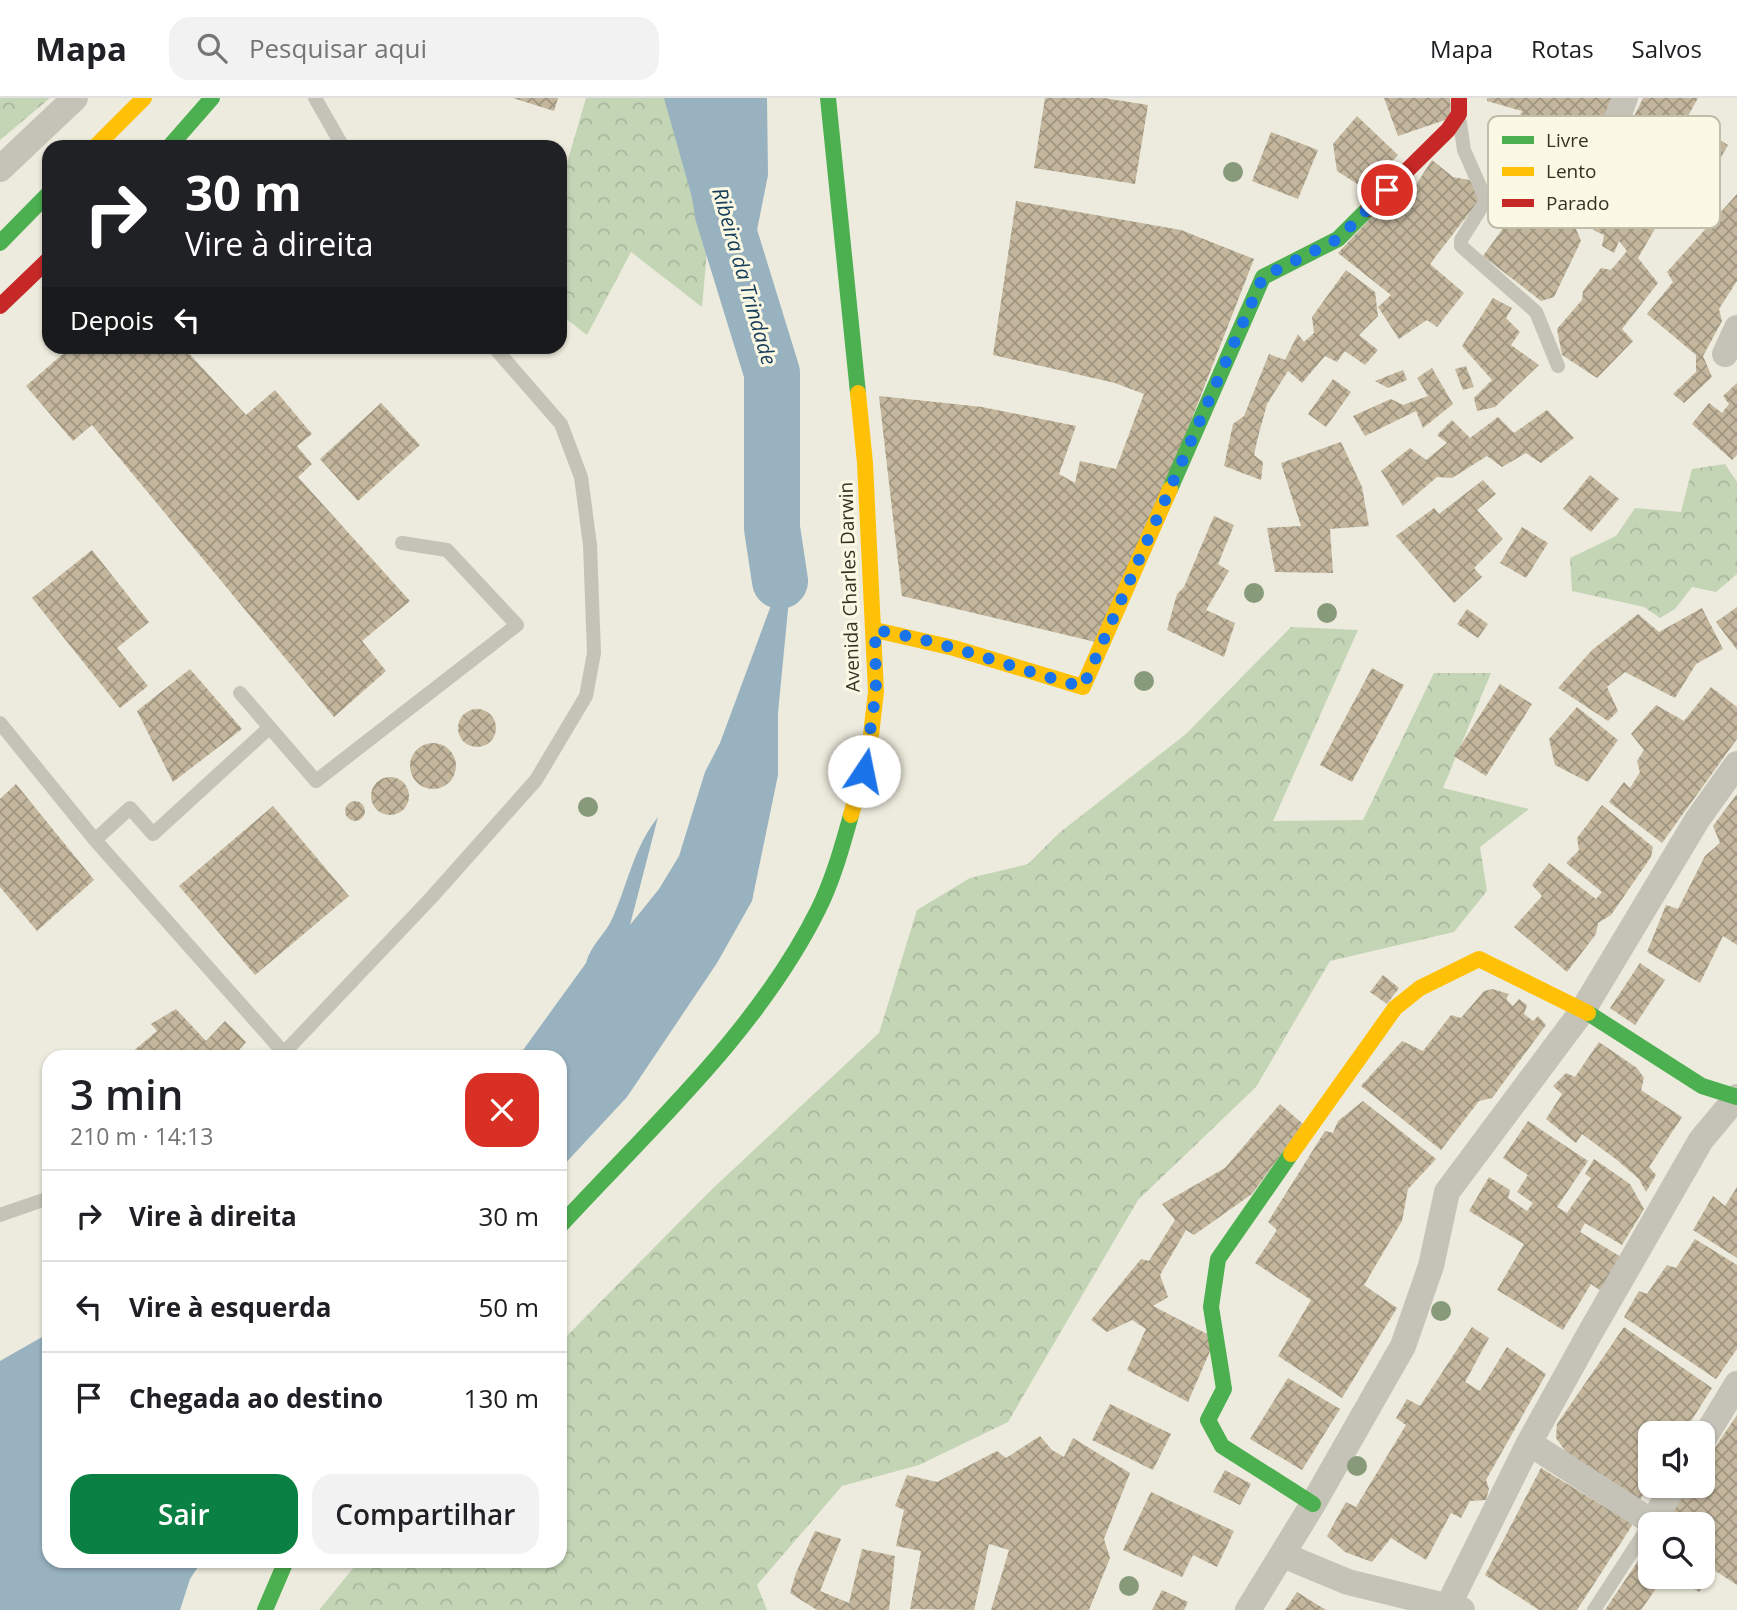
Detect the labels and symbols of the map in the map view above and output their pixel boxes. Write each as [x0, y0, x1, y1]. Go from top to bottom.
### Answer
legend [1488, 116, 1720, 228]
text: Livre [1546, 127, 1589, 153]
text: Lento [1546, 158, 1596, 184]
pin [1357, 160, 1417, 220]
water label: Ribeira da Trindade [706, 184, 784, 368]
text: Parado [1546, 190, 1609, 216]
street label: Avenida Charles Darwin [832, 481, 866, 693]
position arrow [827, 734, 901, 808]

